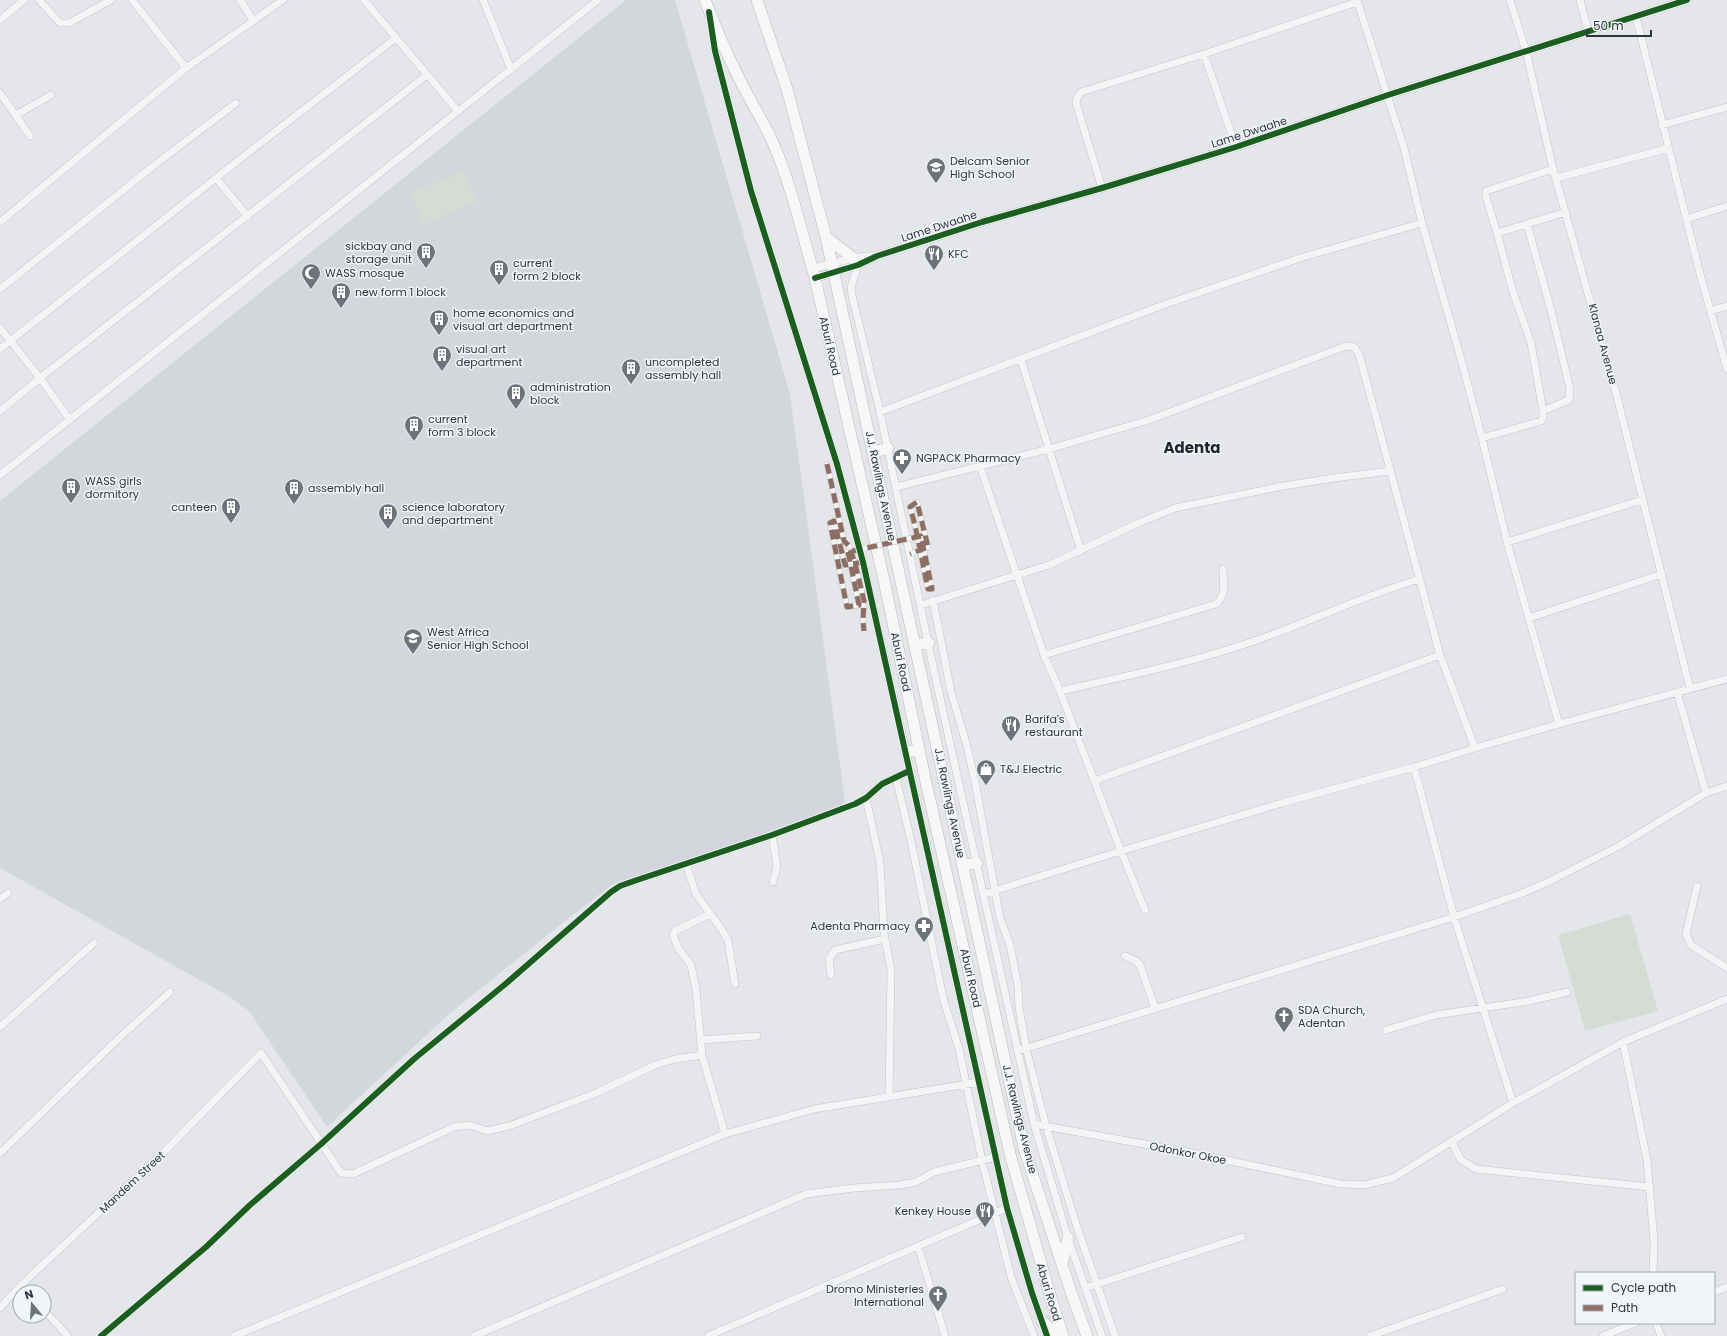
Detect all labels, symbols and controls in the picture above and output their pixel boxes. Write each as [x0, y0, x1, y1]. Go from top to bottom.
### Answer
scale bar [1587, 12, 1651, 38]
text: 50 m [1593, 17, 1624, 34]
street label: Lame Dwaahe [1209, 112, 1289, 152]
place label: Delcam Senior High School [950, 153, 1030, 182]
school or university icon: Delcam Senior High School [925, 156, 947, 184]
street label: Lame Dwaahe [899, 206, 979, 246]
place label: sickbay and storage unit [345, 238, 412, 267]
building icon: sickbay and storage unit [415, 241, 437, 269]
restaurant icon: KFC [923, 243, 945, 271]
place label: KFC [948, 246, 969, 262]
place label: current form 2 block [513, 255, 581, 284]
building icon: current form 2 block [488, 258, 510, 286]
mosque icon: WASS mosque [300, 262, 322, 290]
place label: WASS mosque [325, 265, 405, 281]
building icon: new form 1 block [330, 281, 352, 309]
place label: new form 1 block [355, 284, 446, 300]
street label: Klanaa Avenue [1585, 302, 1621, 386]
place label: home economics and visual art department [453, 305, 574, 334]
building icon: home economics and visual art department [428, 308, 450, 336]
street label: Aburi Road [815, 315, 845, 377]
place label: visual art department [456, 341, 522, 370]
building icon: visual art department [431, 344, 453, 372]
place label: uncompleted assembly hall [645, 354, 721, 383]
building icon: uncompleted assembly hall [620, 357, 642, 385]
place label: administration block [530, 379, 611, 408]
building icon: administration block [505, 382, 527, 410]
place label: current form 3 block [428, 411, 496, 440]
building icon: current form 3 block [403, 414, 425, 442]
street label: J.J. Rawlings Avenue [862, 429, 901, 543]
district label: Adenta [1164, 437, 1220, 458]
pharmacy icon: NGPACK Pharmacy [891, 447, 913, 475]
place label: NGPACK Pharmacy [916, 450, 1021, 466]
place label: WASS girls dormitory [85, 473, 142, 502]
building icon: WASS girls dormitory [60, 476, 82, 504]
building icon: assembly hall [283, 477, 305, 505]
place label: assembly hall [308, 480, 384, 496]
building icon: canteen [220, 496, 242, 524]
place label: canteen [171, 499, 217, 515]
place label: science laboratory and department [402, 499, 506, 528]
building icon: science laboratory and department [377, 502, 399, 530]
place label: West Africa Senior High School [427, 624, 529, 653]
school or university icon: West Africa Senior High School [402, 627, 424, 655]
street label: Aburi Road [887, 631, 915, 693]
place label: Barifa's restaurant [1025, 711, 1083, 740]
restaurant icon: Barifa's restaurant [1000, 714, 1022, 742]
street label: J.J. Rawlings Avenue [931, 746, 970, 860]
shop icon: T&J Electric [975, 758, 997, 786]
place label: T&J Electric [1000, 761, 1063, 777]
pharmacy icon: Adenta Pharmacy [913, 915, 935, 943]
place label: Adenta Pharmacy [810, 918, 911, 934]
street label: Aburi Road [956, 947, 986, 1009]
place label: SDA Church, Adentan [1298, 1002, 1365, 1031]
church icon: SDA Church, Adentan [1273, 1005, 1295, 1033]
street label: J.J. Rawlings Avenue [999, 1063, 1041, 1176]
street label: Odonkor Okoe [1148, 1138, 1228, 1168]
street label: Mandem Street [96, 1147, 168, 1217]
restaurant icon: Kenkey House [974, 1200, 996, 1228]
place label: Kenkey House [895, 1203, 971, 1219]
street label: Aburi Road [1033, 1261, 1065, 1323]
legend [1575, 1272, 1715, 1324]
text: Cycle path [1611, 1279, 1676, 1296]
place label: Dromo Ministeries International [826, 1281, 924, 1310]
north arrow [12, 1284, 52, 1324]
church icon: Dromo Ministeries International [927, 1284, 949, 1312]
text: N [22, 1286, 35, 1303]
text: Path [1611, 1299, 1638, 1316]

